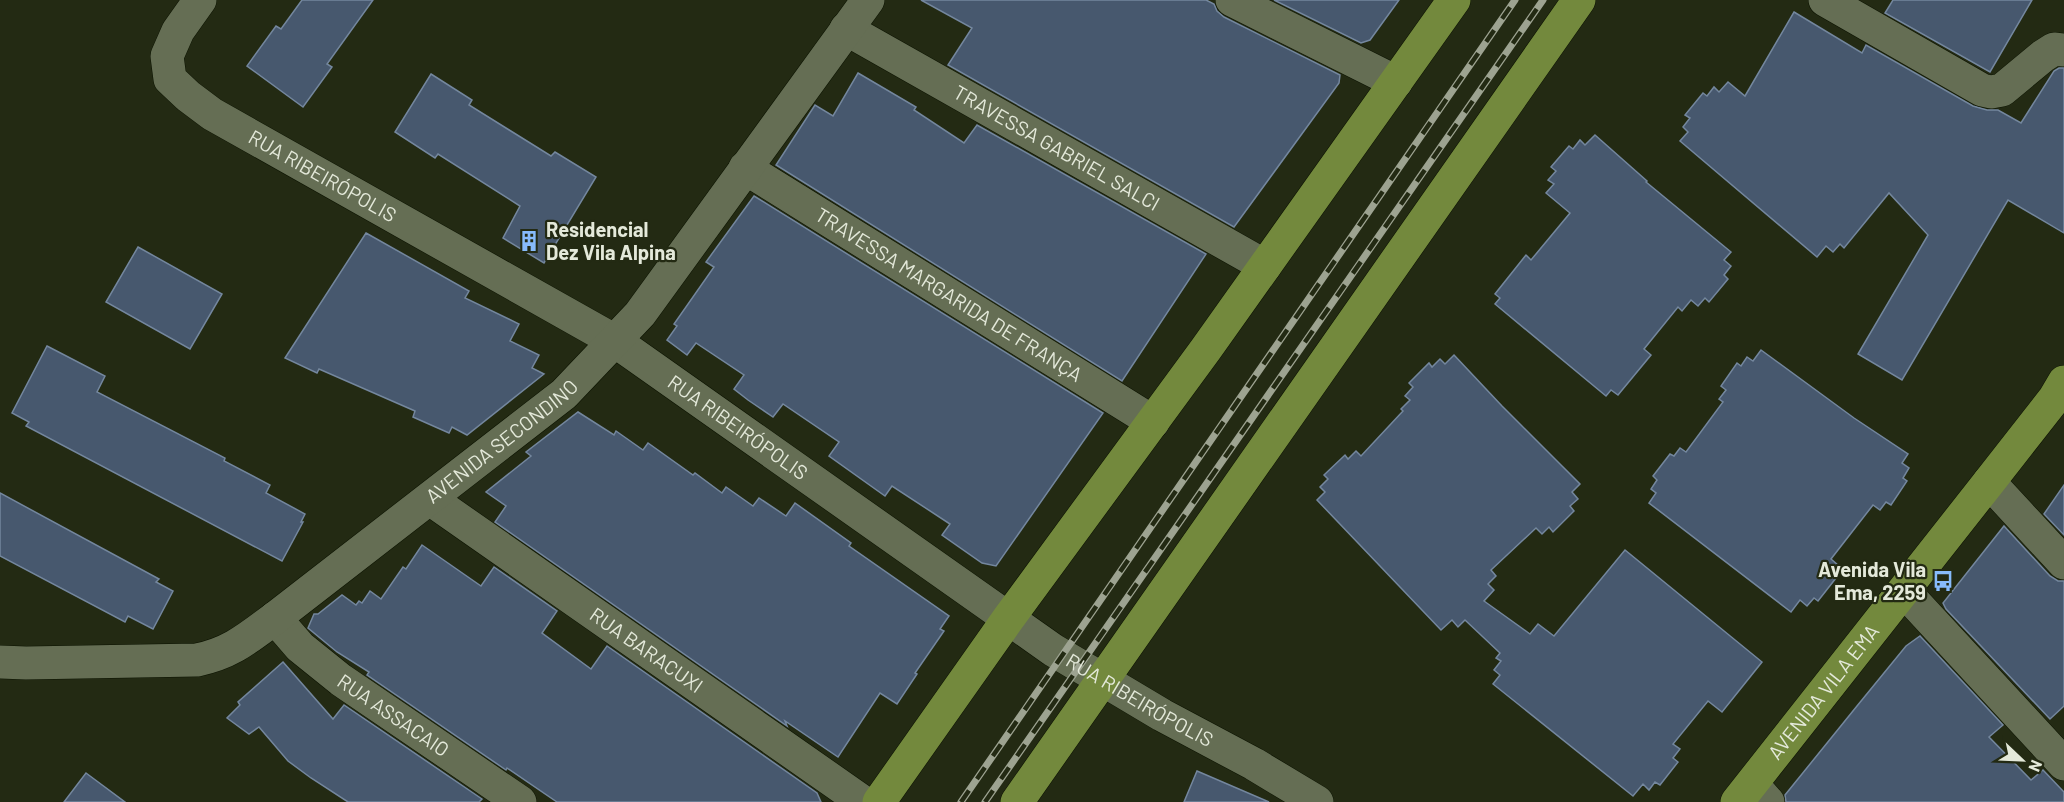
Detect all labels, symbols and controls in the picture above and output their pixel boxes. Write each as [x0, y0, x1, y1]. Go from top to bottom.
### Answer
street label: TRAVESSA GABRIEL SALCI [950, 79, 1164, 215]
street label: RUA RIBEIRÓPOLIS [245, 124, 401, 226]
street label: TRAVESSA MARGARIDA DE FRANÇA [811, 202, 1087, 386]
place label: Residencial Dez Vila Alpina [546, 217, 676, 264]
building icon: Residencial Dez Vila Alpina [517, 229, 541, 253]
street label: RUA RIBEIRÓPOLIS [664, 369, 813, 484]
street label: AVENIDA SECONDINO [420, 374, 582, 508]
place label: Avenida Vila Ema, 2259 [1818, 557, 1926, 604]
bus stop icon: Avenida Vila Ema, 2259 [1931, 569, 1955, 593]
street label: RUA BARACUXI [586, 602, 708, 697]
street label: AVENIDA VILA EMA [1762, 619, 1883, 764]
street label: RUA RIBEIRÓPOLIS [1062, 648, 1218, 751]
street label: RUA ASSACAIO [333, 668, 454, 761]
north arrow [1992, 730, 2052, 790]
text: N [2025, 757, 2047, 775]

